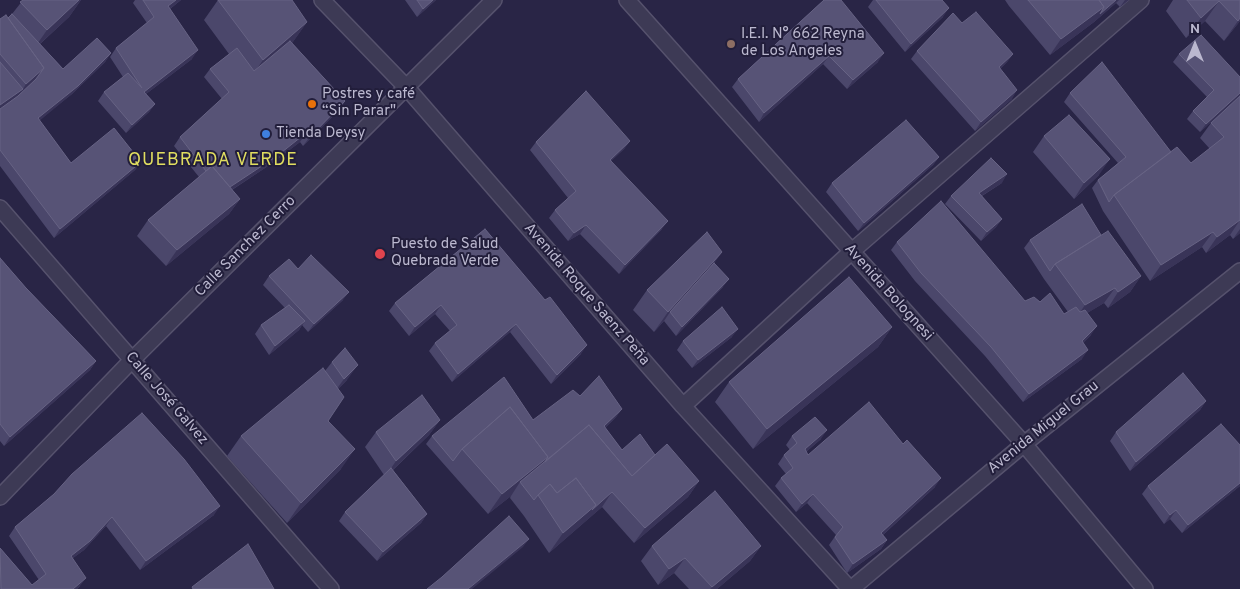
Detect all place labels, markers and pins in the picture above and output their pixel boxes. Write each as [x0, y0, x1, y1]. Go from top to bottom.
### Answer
place label: I.E.I. N° 662 Reyna de Los Angeles [741, 26, 865, 61]
marker: I.E.I. N° 662 Reyna de Los Angeles [725, 38, 737, 50]
place label: Postres y café “Sin Parar" [322, 86, 415, 121]
marker: Postres y café “Sin Parar" [306, 98, 318, 110]
place label: Tienda Deysy [276, 125, 365, 143]
marker: Tienda Deysy [260, 128, 272, 140]
place label: Puesto de Salud Quebrada Verde [391, 236, 499, 271]
marker: Puesto de Salud Quebrada Verde [373, 247, 387, 261]

